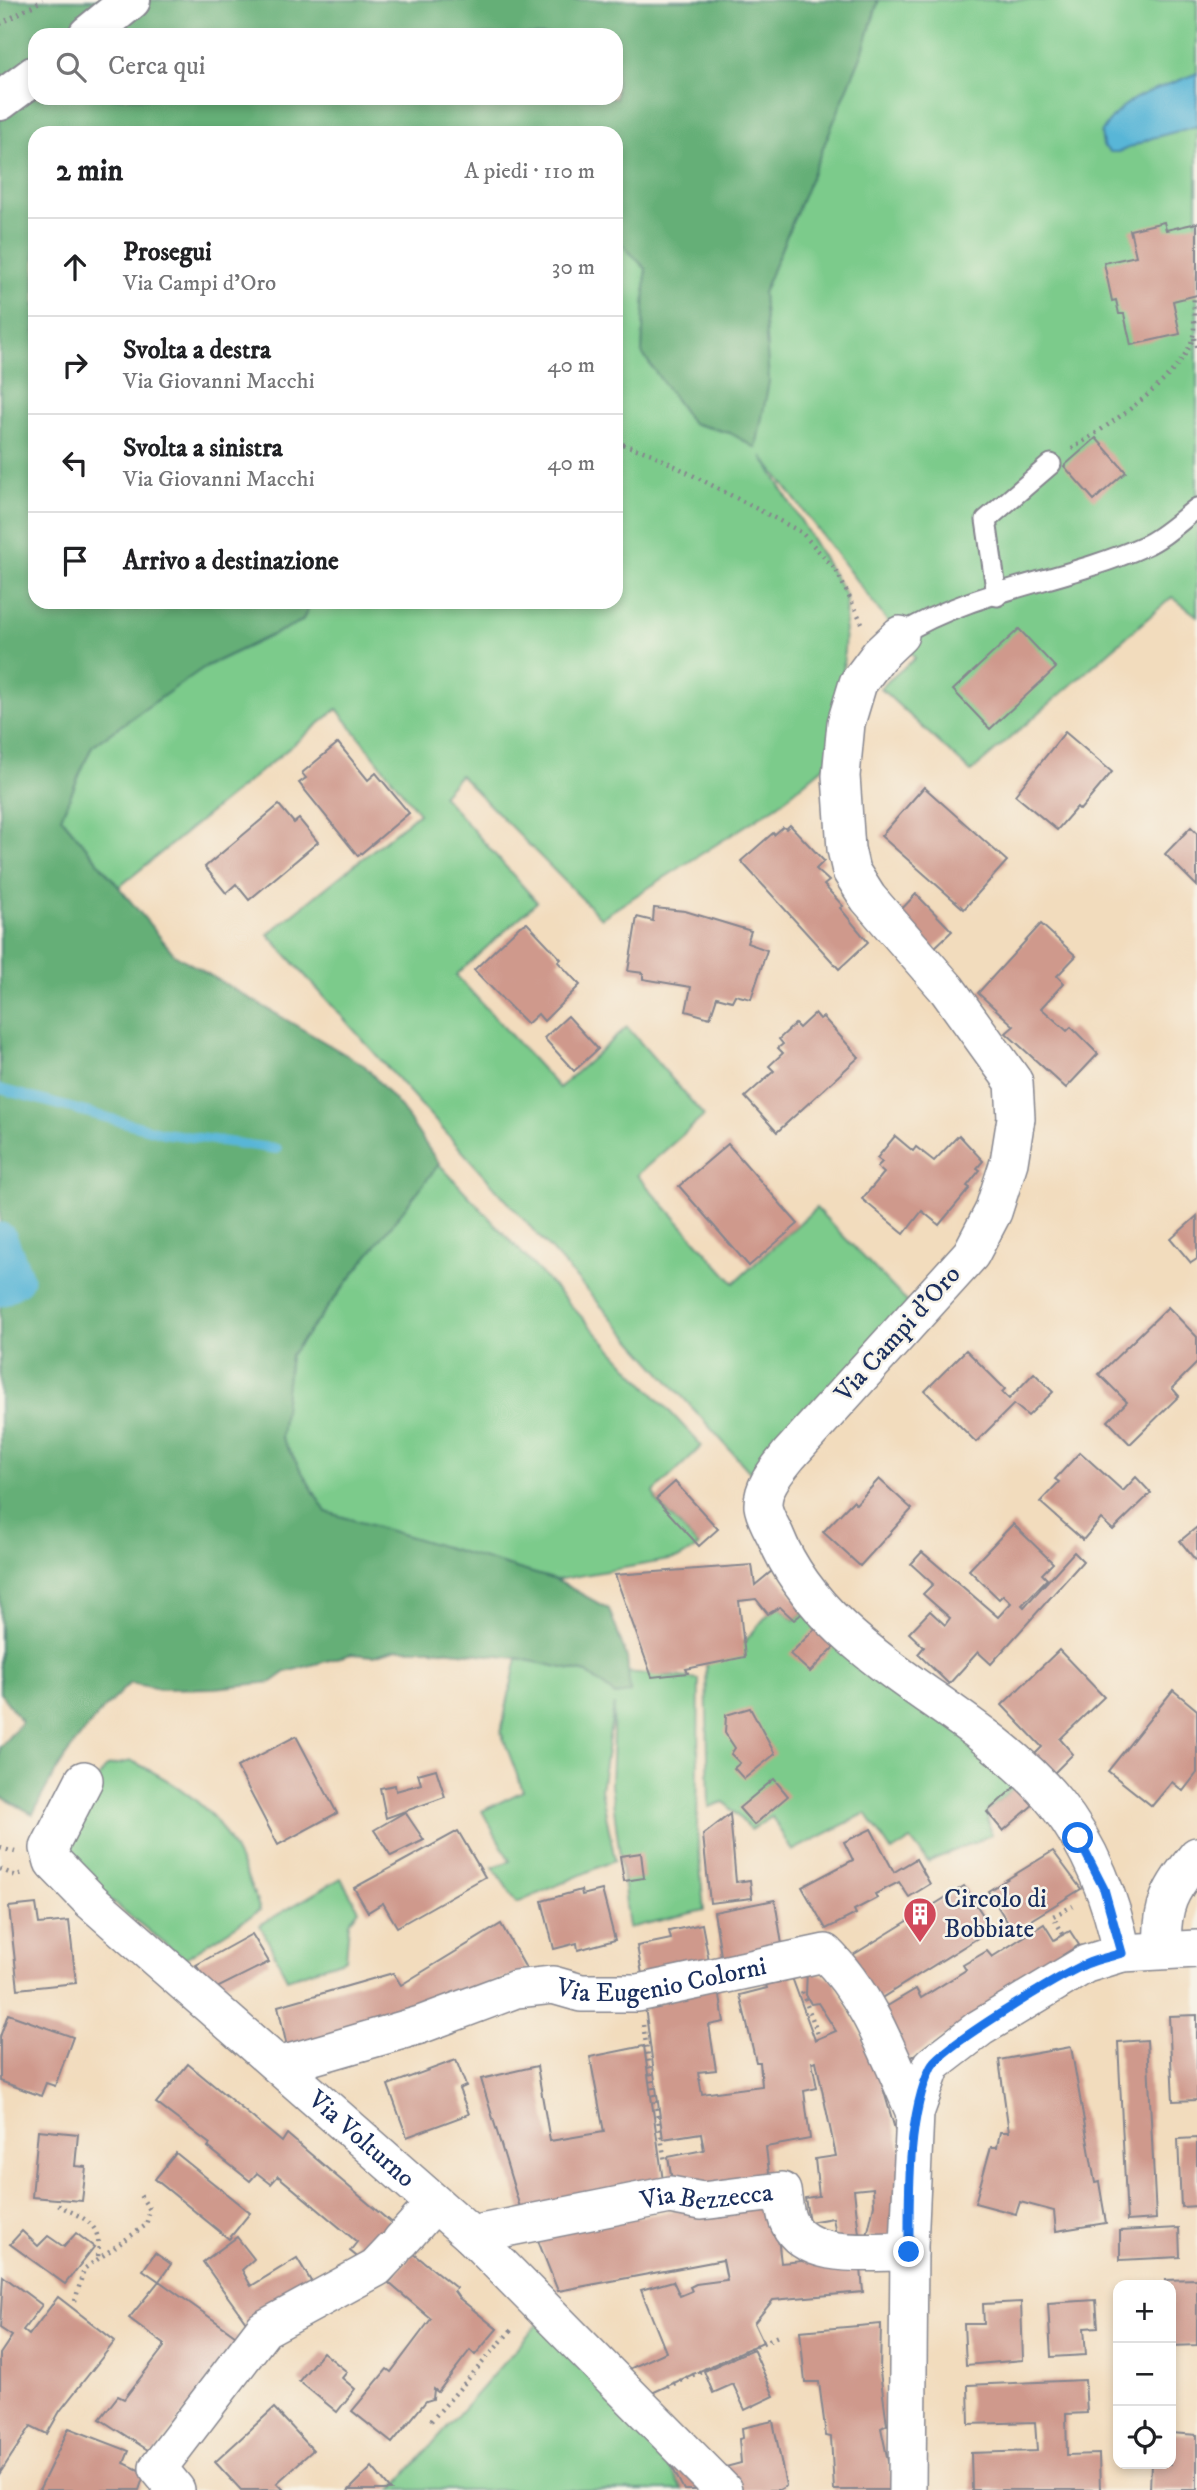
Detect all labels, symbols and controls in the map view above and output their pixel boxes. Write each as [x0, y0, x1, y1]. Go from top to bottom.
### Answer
search box [28, 28, 623, 105]
icon: search [52, 48, 90, 86]
text: Cerca qui [108, 50, 206, 83]
text: 2 min [56, 153, 123, 190]
text: A piedi · 110 m [464, 157, 595, 186]
text: Prosegui [123, 236, 212, 269]
icon: ahead [56, 248, 94, 286]
text: 30 m [552, 253, 595, 282]
text: Via Campi d'Oro [123, 269, 276, 298]
text: Svolta a destra [123, 334, 271, 367]
icon: right [56, 346, 94, 384]
text: 40 m [547, 351, 595, 380]
text: Via Giovanni Macchi [123, 367, 315, 396]
text: Svolta a sinistra [123, 432, 283, 465]
icon: left [56, 444, 94, 482]
text: 40 m [547, 449, 595, 478]
text: Via Giovanni Macchi [123, 465, 315, 494]
icon: arrive [56, 542, 94, 580]
text: Arrivo a destinazione [123, 545, 339, 578]
street label: Via Campi d'Oro [827, 1259, 968, 1410]
route start [1062, 1822, 1093, 1853]
place label: Circolo di Bobbiate [944, 1883, 1047, 1946]
building icon: Circolo di Bobbiate [901, 1895, 939, 1944]
street label: Via Eugenio Colorni [552, 1950, 769, 2010]
street label: Via Volturno [301, 2082, 422, 2195]
street label: Via Bezzecca [637, 2176, 775, 2218]
route end [893, 2236, 924, 2267]
map controls [1113, 2280, 1176, 2469]
button: + [1113, 2280, 1176, 2343]
button: − [1113, 2343, 1176, 2406]
button: locate [1113, 2406, 1176, 2469]

